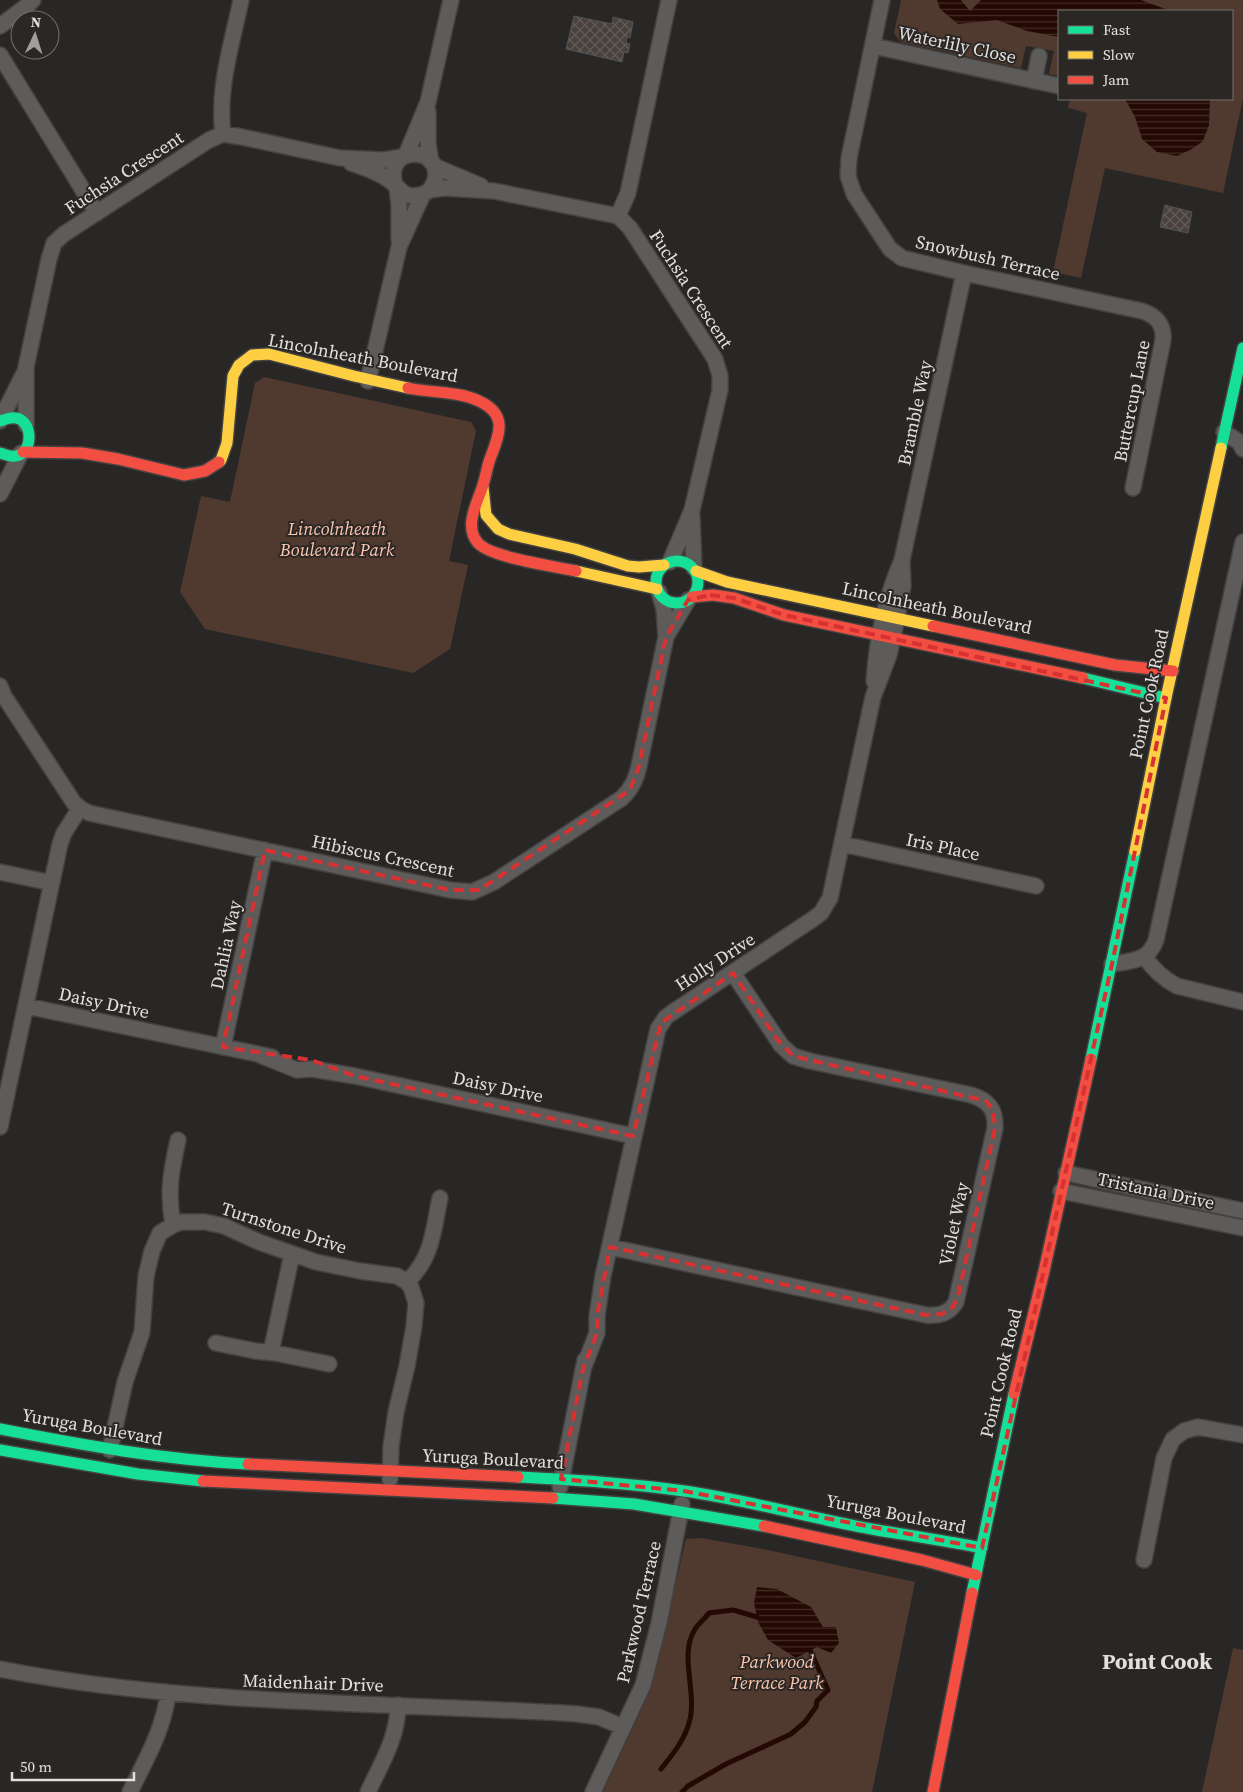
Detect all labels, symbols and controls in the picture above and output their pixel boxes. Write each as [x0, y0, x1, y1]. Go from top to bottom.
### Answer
north arrow [10, 10, 60, 60]
legend [1058, 10, 1233, 100]
text: N [30, 12, 42, 32]
text: Fast [1103, 19, 1130, 40]
street label: Waterlily Close [896, 20, 1019, 69]
text: Slow [1103, 44, 1135, 65]
text: Jam [1102, 69, 1130, 90]
street label: Fuchsia Crescent [60, 125, 188, 220]
street label: Fuchsia Crescent [644, 225, 739, 353]
street label: Snowbush Terrace [914, 229, 1063, 286]
street label: Lincolnheath Boulevard [266, 327, 460, 388]
street label: Buttercup Lane [1107, 338, 1156, 464]
street label: Bramble Way [891, 357, 938, 468]
park label: Lincolnheath Boulevard Park [279, 516, 395, 562]
street label: Lincolnheath Boulevard [840, 575, 1034, 640]
street label: Point Cook Road [1123, 627, 1174, 761]
street label: Iris Place [904, 827, 982, 866]
street label: Hibiscus Crescent [310, 828, 457, 883]
street label: Dahlia Way [204, 897, 247, 992]
street label: Holly Drive [670, 926, 760, 997]
street label: Daisy Drive [57, 981, 152, 1024]
street label: Daisy Drive [451, 1065, 546, 1108]
street label: Tristania Drive [1095, 1166, 1217, 1215]
street label: Violet Way [932, 1179, 975, 1268]
street label: Turnstone Drive [218, 1195, 350, 1260]
street label: Point Cook Road [973, 1306, 1028, 1440]
street label: Yuruga Boulevard [20, 1402, 164, 1451]
street label: Yuruga Boulevard [421, 1442, 565, 1475]
street label: Yuruga Boulevard [824, 1488, 968, 1539]
street label: Parkwood Terrace [610, 1538, 667, 1685]
district label: Point Cook [1102, 1646, 1213, 1676]
park label: Parkwood Terrace Park [731, 1649, 824, 1695]
street label: Maidenhair Drive [242, 1668, 384, 1697]
scale bar [12, 1750, 135, 1782]
text: 50 m [20, 1756, 52, 1777]

